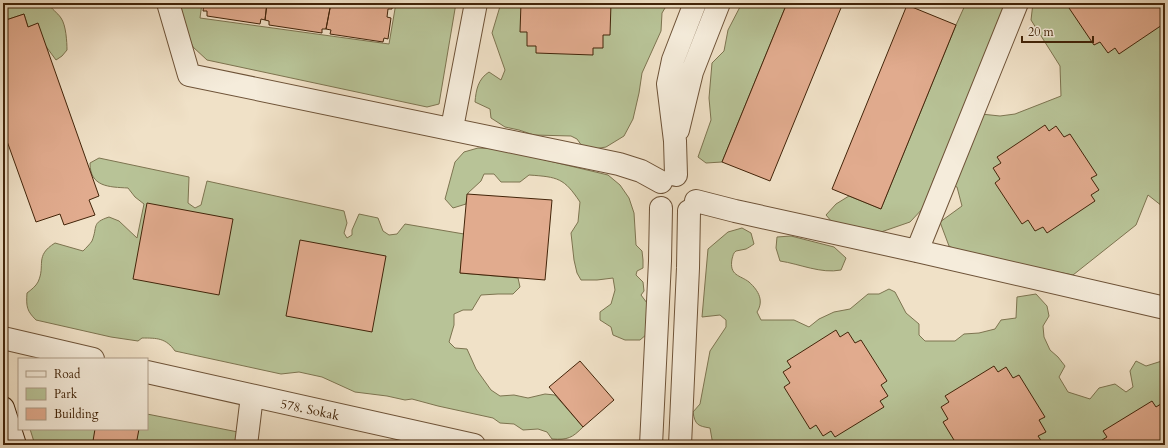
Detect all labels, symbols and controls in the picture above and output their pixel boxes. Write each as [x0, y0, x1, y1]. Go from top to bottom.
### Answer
scale bar [1022, 18, 1093, 44]
text: 20 m [1028, 24, 1055, 40]
legend [18, 358, 148, 430]
text: Road [54, 366, 81, 382]
text: Park [54, 386, 78, 402]
street label: 578. Sokak [279, 395, 341, 425]
text: Building [54, 406, 99, 422]

